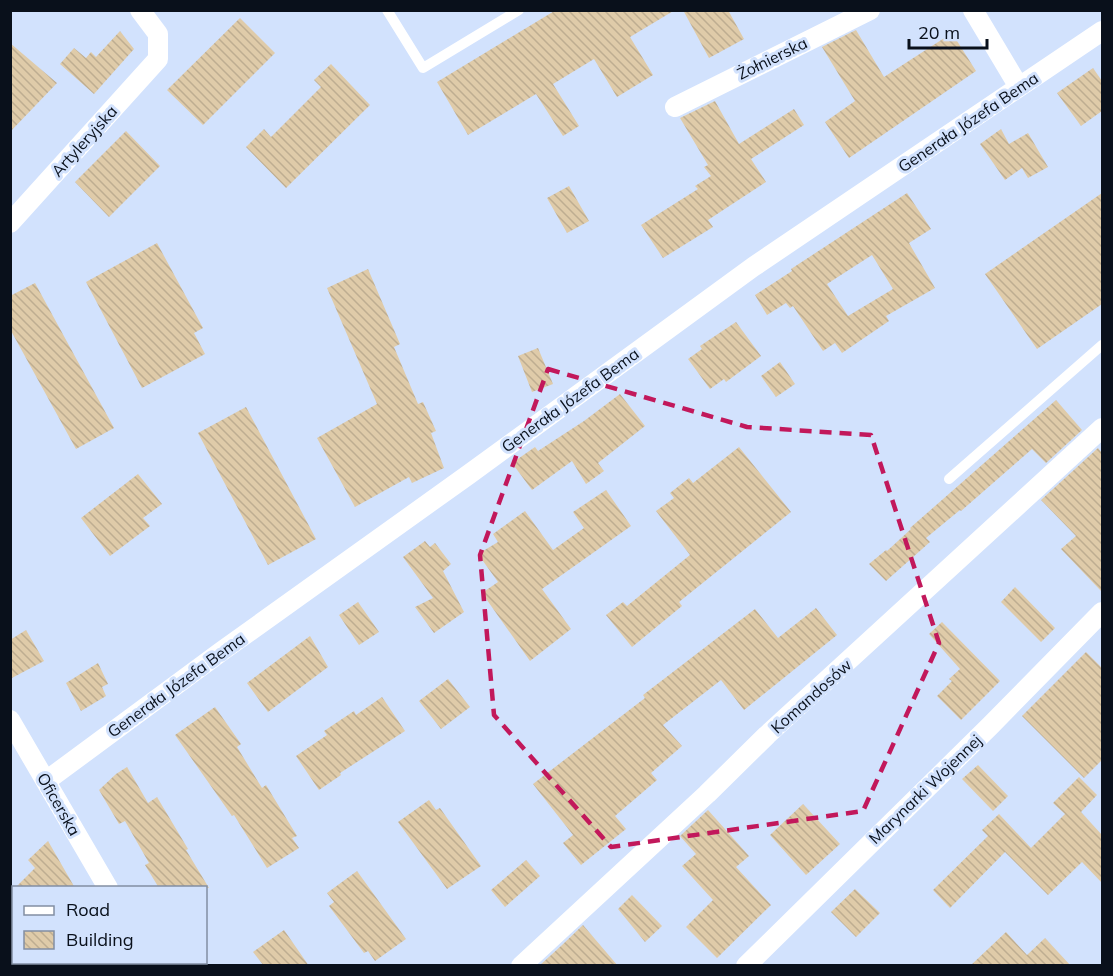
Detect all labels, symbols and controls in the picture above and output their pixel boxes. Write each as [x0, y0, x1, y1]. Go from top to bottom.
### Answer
scale bar [909, 12, 987, 50]
text: 20 m [918, 21, 960, 44]
street label: Żołnierska [734, 32, 810, 84]
street label: Generała Józefa Bema [894, 68, 1042, 176]
street label: Artyleryjska [47, 101, 121, 181]
street label: Generała Józefa Bema [497, 343, 643, 457]
street label: Generała Józefa Bema [103, 628, 249, 742]
street label: Komandosów [767, 654, 856, 737]
street label: Marynarki Wojennej [865, 730, 985, 848]
street label: Oficerska [33, 769, 85, 839]
legend [12, 886, 207, 964]
text: Road [66, 898, 110, 921]
text: Building [66, 928, 134, 951]

